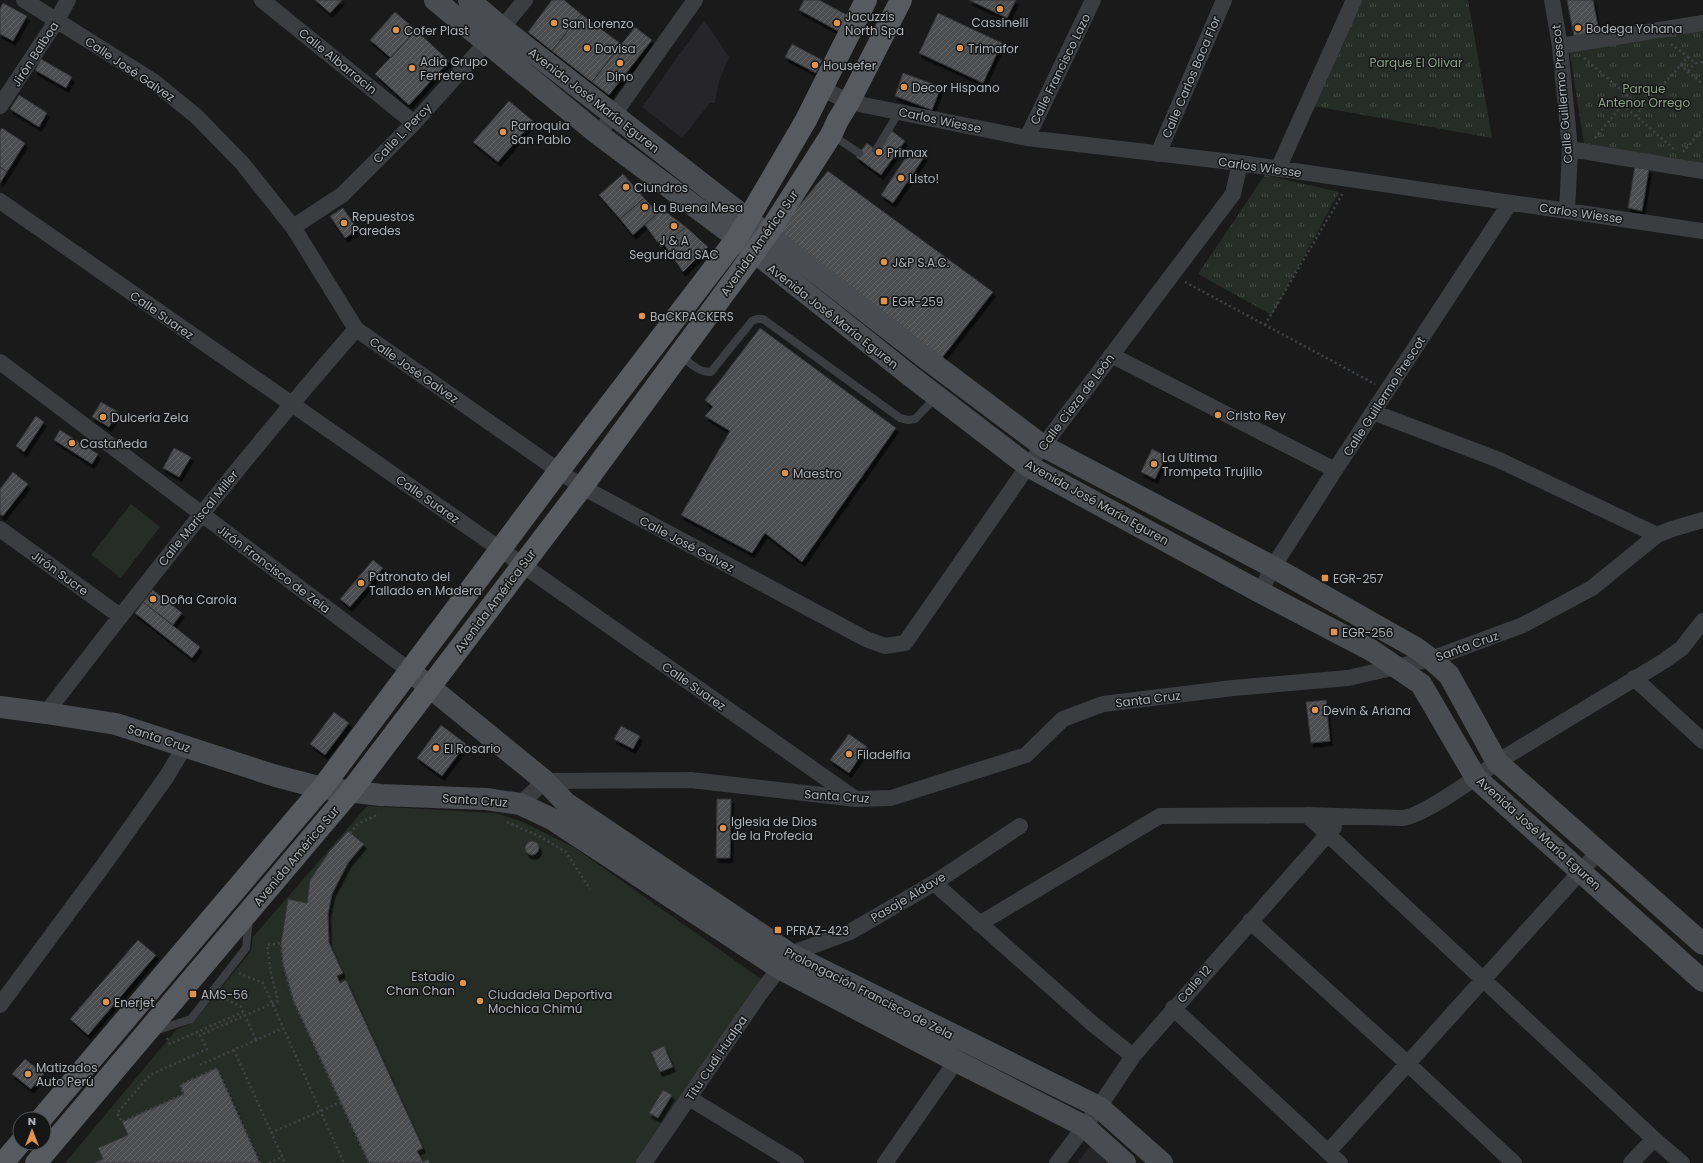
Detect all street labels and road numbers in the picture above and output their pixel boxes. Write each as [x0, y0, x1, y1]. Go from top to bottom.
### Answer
street label: Calle Francisco Lazo [1026, 10, 1094, 127]
street label: Calle Carlos Baca Flor [1158, 13, 1225, 141]
street label: Jirón Balboa [8, 18, 62, 90]
street label: Calle Albarracin [295, 24, 381, 98]
street label: Calle Guillermo Prescot [1547, 24, 1577, 164]
street label: Calle José Galvez [82, 33, 178, 105]
street label: Avenida José María Eguren [525, 43, 663, 157]
street label: Calle L. Percy [369, 99, 435, 167]
street label: Carlos Wiesse [897, 103, 983, 137]
street label: Carlos Wiesse [1217, 153, 1303, 181]
street label: Avenida América Sur [716, 186, 802, 299]
street label: Carlos Wiesse [1538, 199, 1624, 227]
street label: Avenida José María Eguren [764, 259, 902, 373]
street label: Calle Suarez [127, 287, 197, 343]
street label: Calle José Galvez [366, 333, 462, 407]
street label: Calle Guillermo Prescot [1339, 333, 1429, 459]
street label: Calle Cieza de León [1034, 350, 1118, 454]
street label: Avenida José María Eguren [1022, 455, 1172, 549]
street label: Calle Mariscal Miller [154, 466, 242, 569]
street label: Calle Suarez [393, 471, 463, 527]
street label: Calle José Galvez [637, 512, 737, 576]
street label: Jirón Francisco de Zela [214, 521, 334, 617]
street label: Avenida América Sur [450, 545, 540, 656]
street label: Jirón Sucre [28, 547, 92, 599]
street label: Santa Cruz [1433, 627, 1501, 665]
street label: Calle Suarez [659, 658, 729, 714]
street label: Santa Cruz [1115, 687, 1181, 711]
street label: Santa Cruz [125, 720, 193, 756]
street label: Avenida José María Eguren [1473, 772, 1605, 894]
street label: Santa Cruz [804, 785, 870, 807]
street label: Santa Cruz [442, 789, 508, 811]
street label: Avenida América Sur [249, 802, 343, 910]
street label: Pasaje Aldave [867, 868, 949, 926]
street label: Prolongación Francisco de Zela [782, 943, 956, 1043]
street label: Calle 12 [1173, 961, 1215, 1006]
street label: Titu Cudi Hualpa [681, 1012, 751, 1104]

